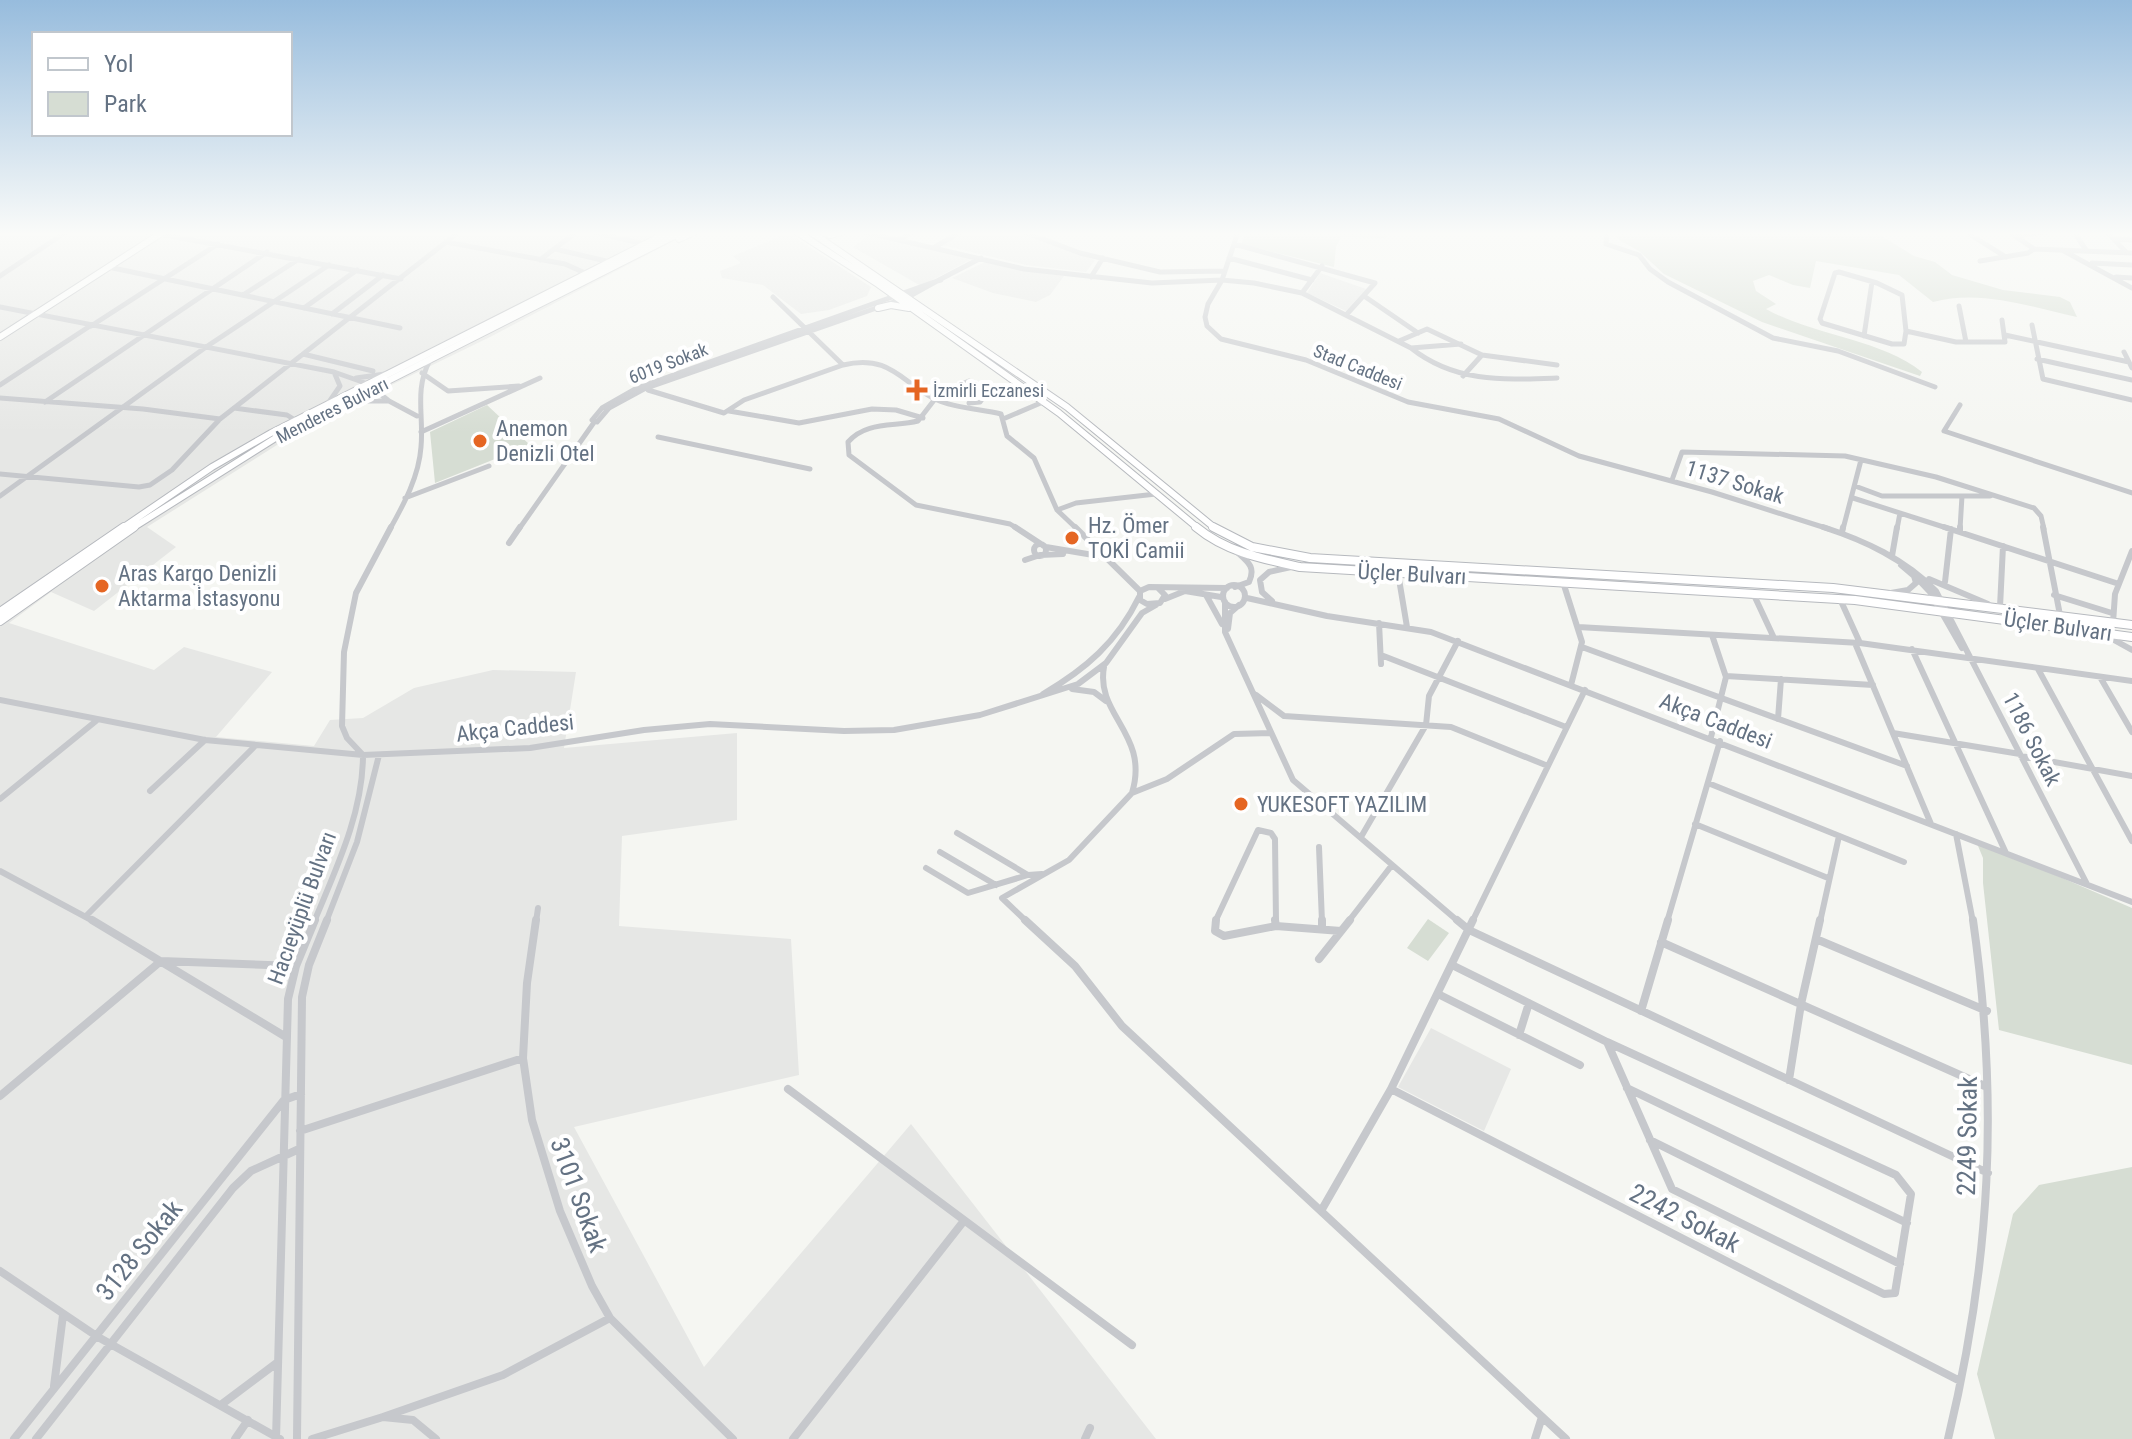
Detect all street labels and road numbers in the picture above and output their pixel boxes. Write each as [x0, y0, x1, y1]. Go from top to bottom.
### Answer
street label: 6019 Sokak [626, 338, 710, 388]
street label: Stad Caddesi [1311, 340, 1405, 394]
street label: Menderes Bulvarı [273, 373, 391, 447]
street label: 1137 Sokak [1683, 455, 1787, 509]
street label: Üçler Bulvarı [1357, 559, 1467, 589]
street label: Üçler Bulvarı [2002, 606, 2114, 646]
street label: Akça Caddesi [1656, 688, 1776, 754]
street label: 1186 Sokak [1998, 688, 2066, 790]
street label: Akça Caddesi [455, 709, 575, 747]
street label: Hacıeyüplü Bulvarı [263, 828, 341, 988]
street label: 2249 Sokak [1951, 1076, 1983, 1196]
street label: 3101 Sokak [544, 1134, 614, 1257]
street label: 2242 Sokak [1625, 1177, 1745, 1259]
street label: 3128 Sokak [90, 1194, 189, 1306]

